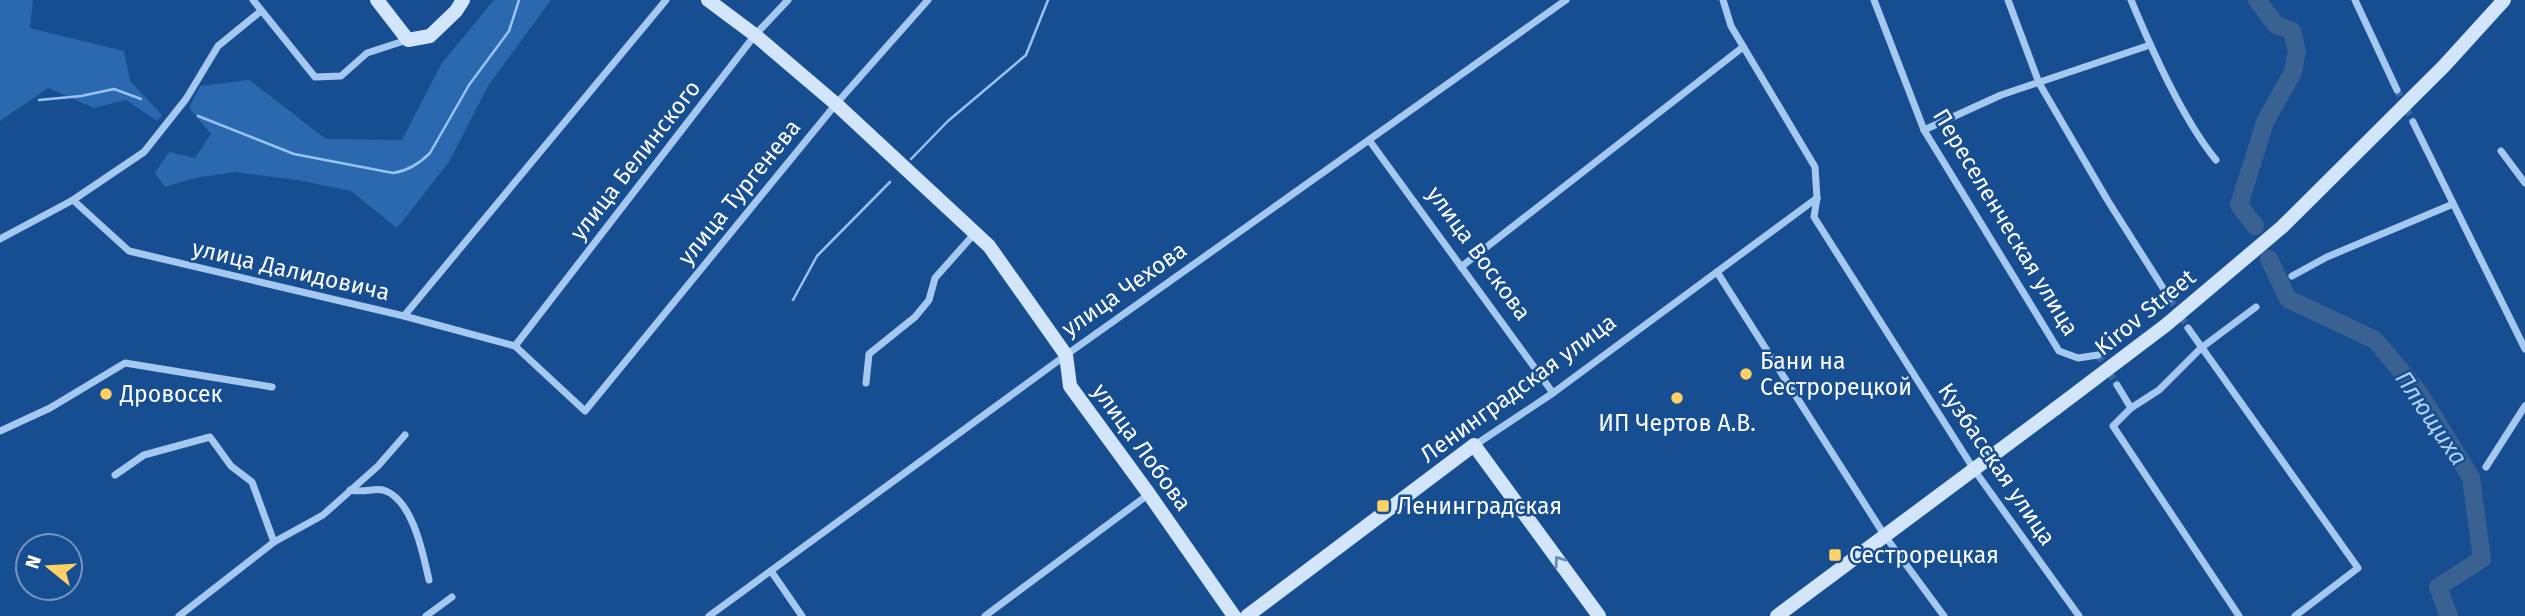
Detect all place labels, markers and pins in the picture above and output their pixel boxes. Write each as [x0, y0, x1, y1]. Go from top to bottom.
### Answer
place label: Бани на Сестрорецкой [1760, 347, 1912, 401]
marker: Бани на Сестрорецкой [1738, 366, 1754, 382]
place label: Дровосек [119, 380, 223, 408]
marker: Дровосек [98, 386, 114, 402]
marker: ИП Чертов А.В. [1669, 390, 1685, 406]
place label: ИП Чертов А.В. [1598, 409, 1756, 437]
place label: Ленинградская [1397, 492, 1562, 520]
marker: Ленинградская [1375, 498, 1391, 514]
place label: Сестрорецкая [1849, 541, 1999, 569]
marker: Сестрорецкая [1827, 547, 1843, 563]

